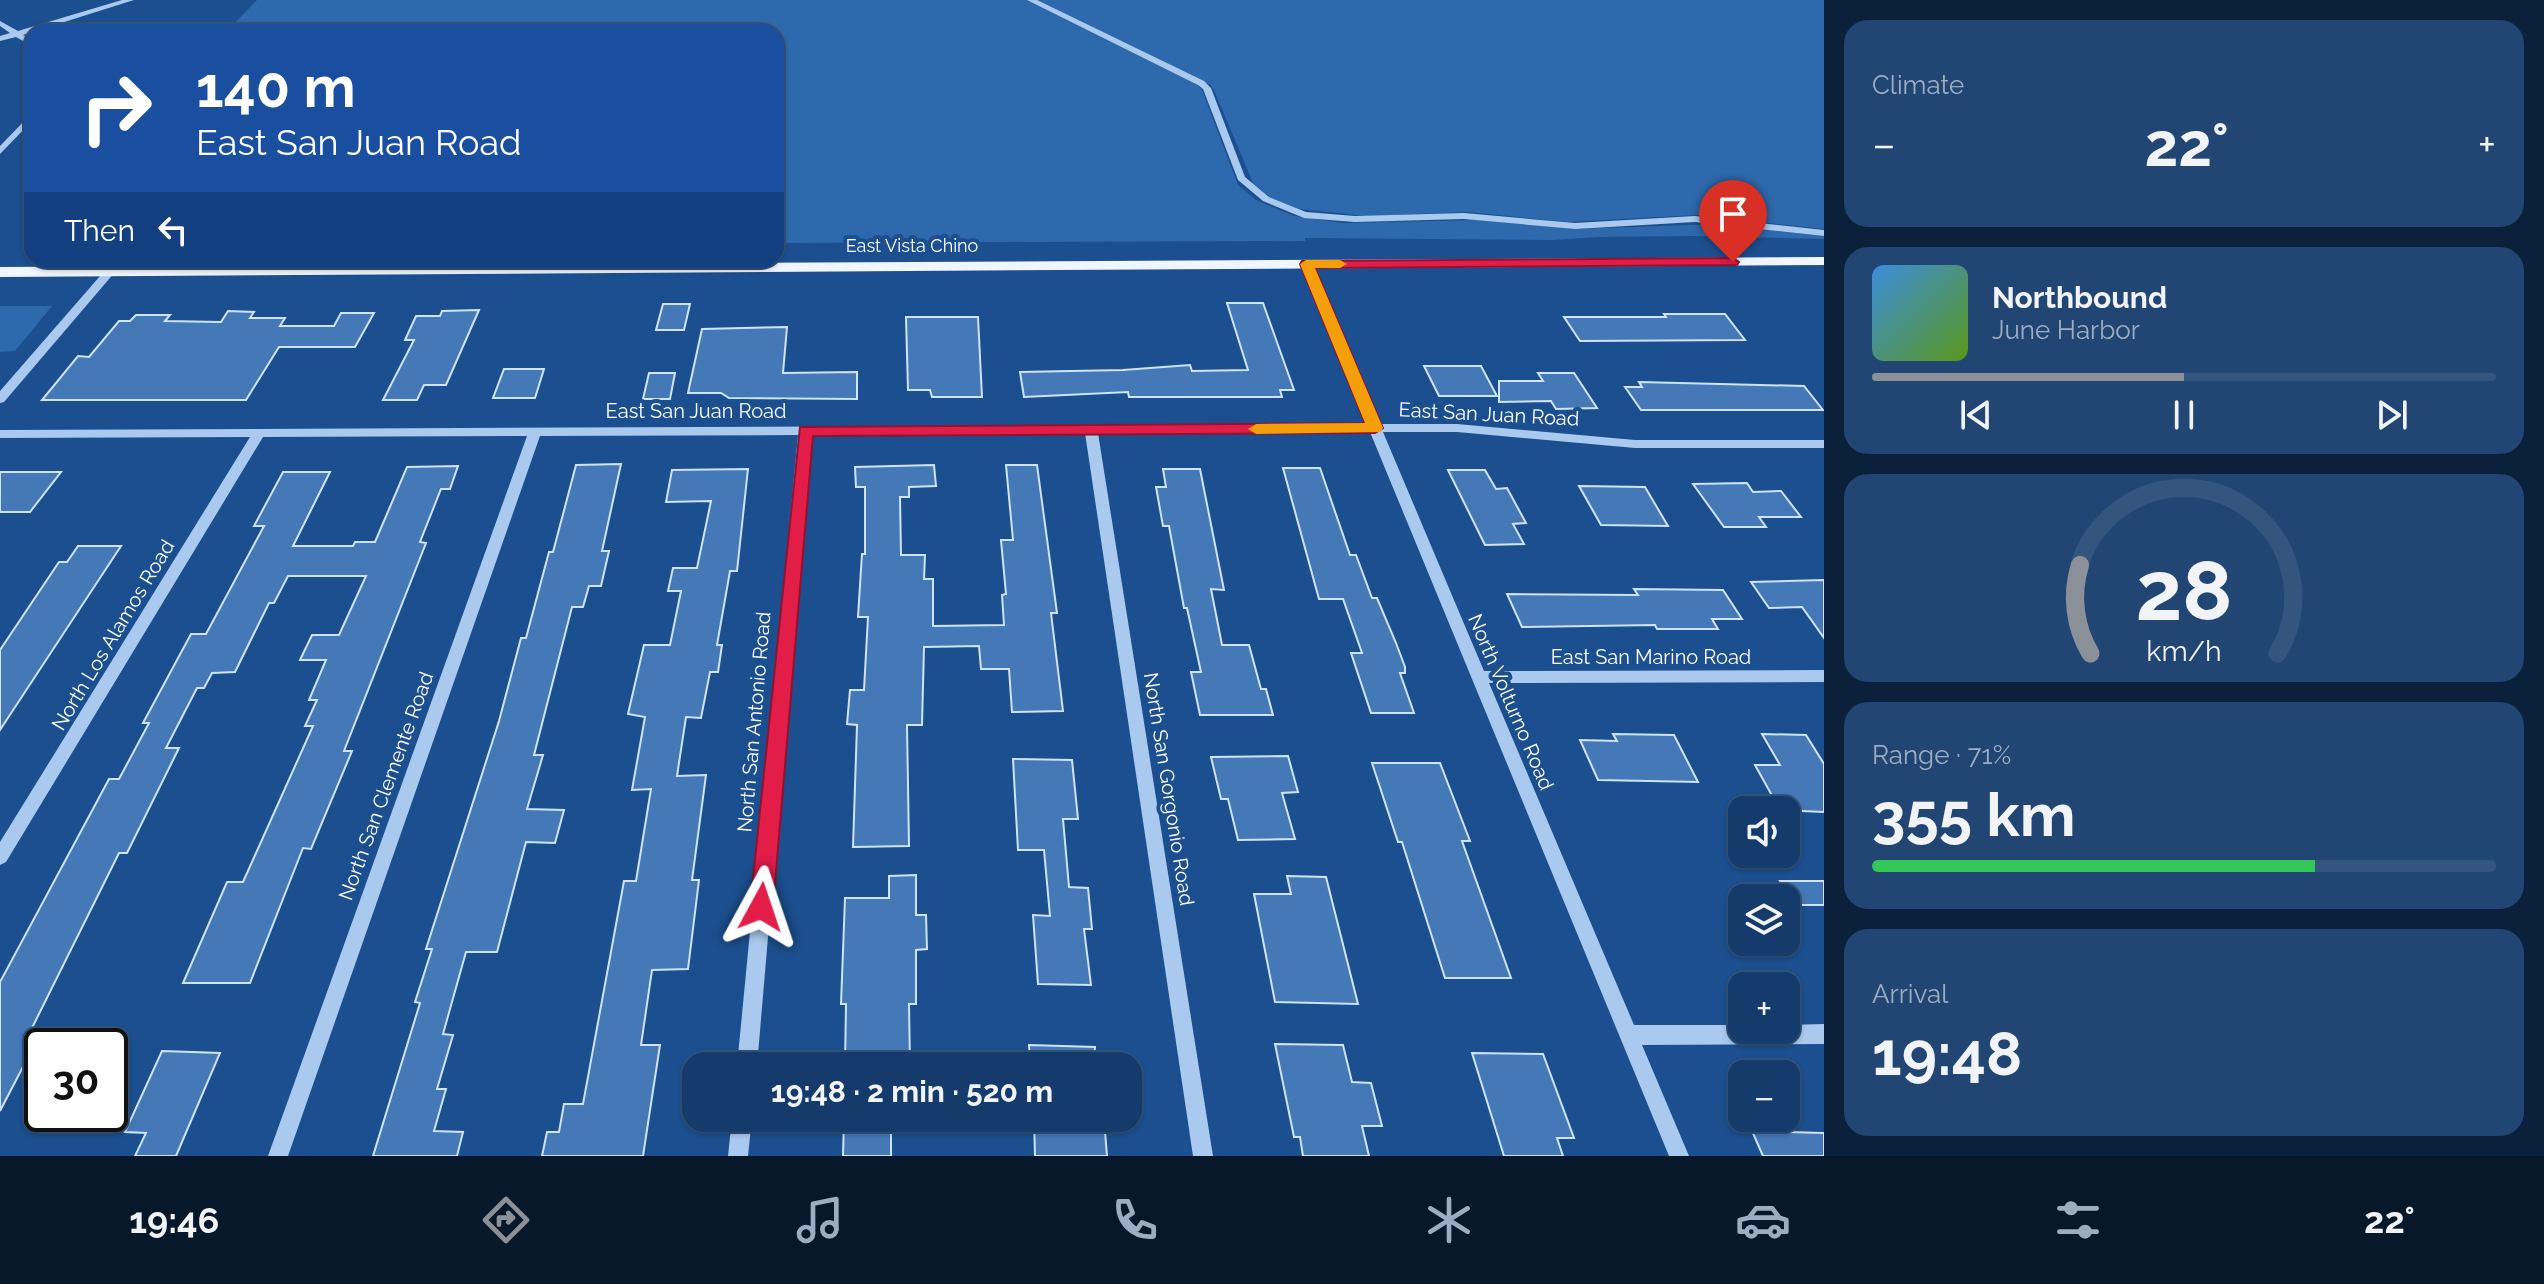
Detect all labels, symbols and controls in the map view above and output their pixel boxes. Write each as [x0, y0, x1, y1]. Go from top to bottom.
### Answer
text: 140 m [196, 54, 356, 120]
icon: right [64, 56, 168, 160]
text: Climate [1872, 70, 1964, 100]
text: 22° [2145, 110, 2229, 180]
text: − [1872, 119, 1896, 170]
text: + [2478, 119, 2496, 170]
text: East San Juan Road [196, 121, 521, 163]
pin [1699, 180, 1767, 262]
icon: arrive [1711, 192, 1755, 236]
icon: left [151, 208, 195, 252]
text: Then [64, 213, 135, 248]
street label: East Vista Chino [846, 235, 979, 256]
text: Northbound [1992, 280, 2167, 315]
text: June Harbor [1992, 315, 2140, 345]
icon: previous [1954, 393, 1998, 437]
icon: pause [2162, 393, 2206, 437]
icon: next [2370, 393, 2414, 437]
street label: East San Juan Road [1398, 397, 1580, 431]
street label: East San Juan Road [606, 399, 786, 423]
street label: North Los Alamos Road [47, 535, 179, 735]
text: 28 [2135, 542, 2233, 639]
street label: North Volturno Road [1463, 610, 1559, 794]
street label: North San Antonio Road [732, 611, 776, 833]
text: km/h [2146, 634, 2222, 668]
street label: East San Marino Road [1551, 645, 1751, 669]
street label: North San Clemente Road [333, 668, 439, 904]
street label: North San Gorgonio Road [1139, 671, 1199, 907]
text: Range · 71% [1872, 740, 2011, 770]
text: 355 km [1872, 780, 2076, 850]
map controls [1728, 796, 1800, 1132]
button: sound [1728, 796, 1800, 868]
position arrow [719, 865, 803, 949]
button: layers [1728, 884, 1800, 956]
button: + [1728, 972, 1800, 1044]
text: Arrival [1872, 979, 1948, 1009]
text: 19:48 [1872, 1019, 2022, 1089]
speed limit sign: 30 [24, 1028, 128, 1132]
button: − [1728, 1060, 1800, 1132]
text: 19:48 · 2 min · 520 m [771, 1074, 1053, 1109]
icon: directions [478, 1192, 534, 1248]
icon: music [792, 1192, 848, 1248]
icon: phone [1107, 1192, 1163, 1248]
icon: climate [1421, 1192, 1477, 1248]
icon: car [1735, 1192, 1791, 1248]
icon: filters [2050, 1192, 2106, 1248]
text: 19:46 [129, 1199, 219, 1241]
text: 22° [2364, 1199, 2415, 1241]

